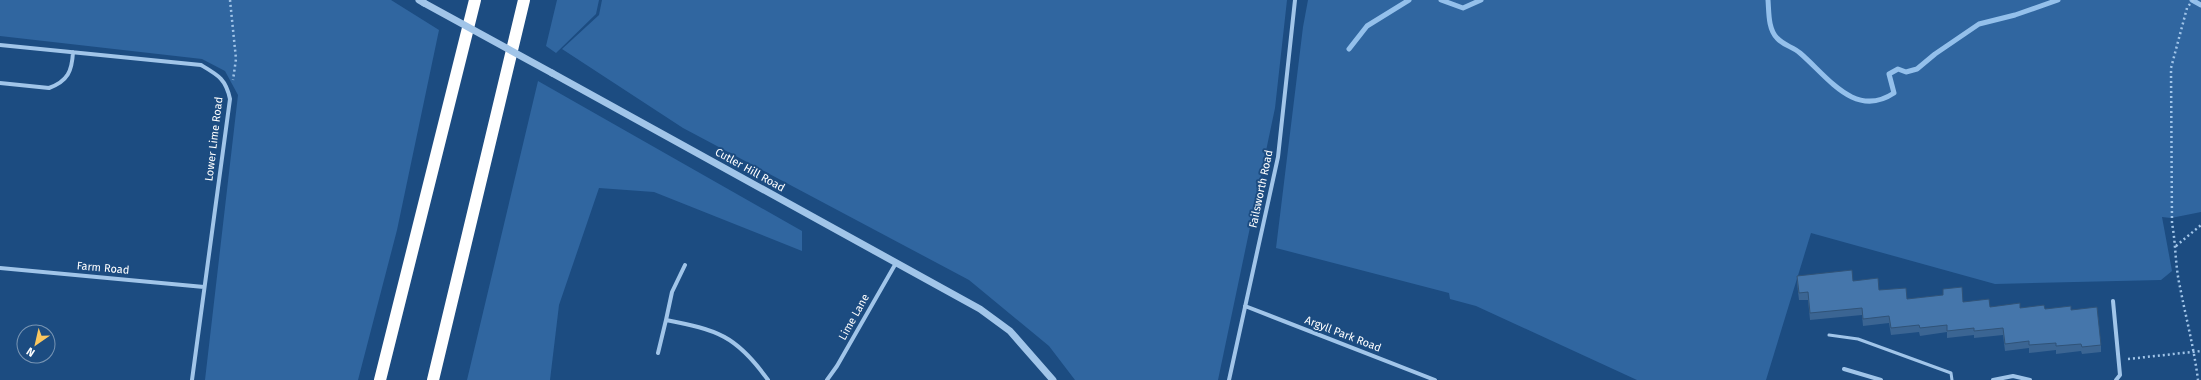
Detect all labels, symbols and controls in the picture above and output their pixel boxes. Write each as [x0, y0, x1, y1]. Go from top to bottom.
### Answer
street label: Lower Lime Road [202, 96, 226, 182]
street label: Cutler Hill Road [713, 145, 787, 195]
street label: Failsworth Road [1246, 149, 1276, 229]
street label: Farm Road [76, 259, 130, 277]
street label: Lime Lane [836, 292, 872, 342]
street label: Argyll Park Road [1303, 313, 1383, 355]
north arrow [16, 324, 56, 364]
text: N [24, 344, 37, 359]

